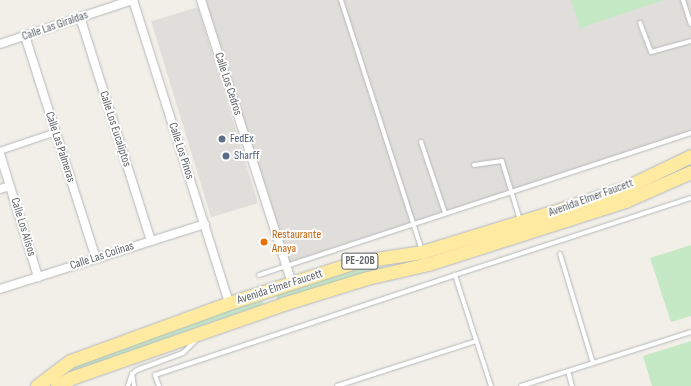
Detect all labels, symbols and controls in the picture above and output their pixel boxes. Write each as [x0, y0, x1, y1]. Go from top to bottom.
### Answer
street label: Calle Las Giraldas [20, 8, 90, 44]
street label: Calle Los Cedros [211, 51, 245, 117]
street label: Calle Los Eucaliptos [96, 89, 134, 169]
street label: Calle Las Palmeras [42, 110, 78, 184]
street label: Calle Los Pinos [165, 121, 197, 181]
place label: FedEx [230, 132, 254, 146]
marker: FedEx [217, 134, 227, 144]
place label: Sharff [234, 149, 259, 163]
marker: Sharff [221, 151, 231, 161]
street label: Avenida Elmer Faucett [547, 176, 635, 220]
street label: Calle Los Alisos [7, 196, 39, 258]
place label: Restaurante Anaya [272, 228, 321, 256]
marker: Restaurante Anaya [259, 237, 269, 247]
street label: Calle Las Colinas [68, 239, 136, 273]
road number: PE-20B [341, 252, 379, 270]
street label: Avenida Elmer Faucett [235, 266, 325, 308]

